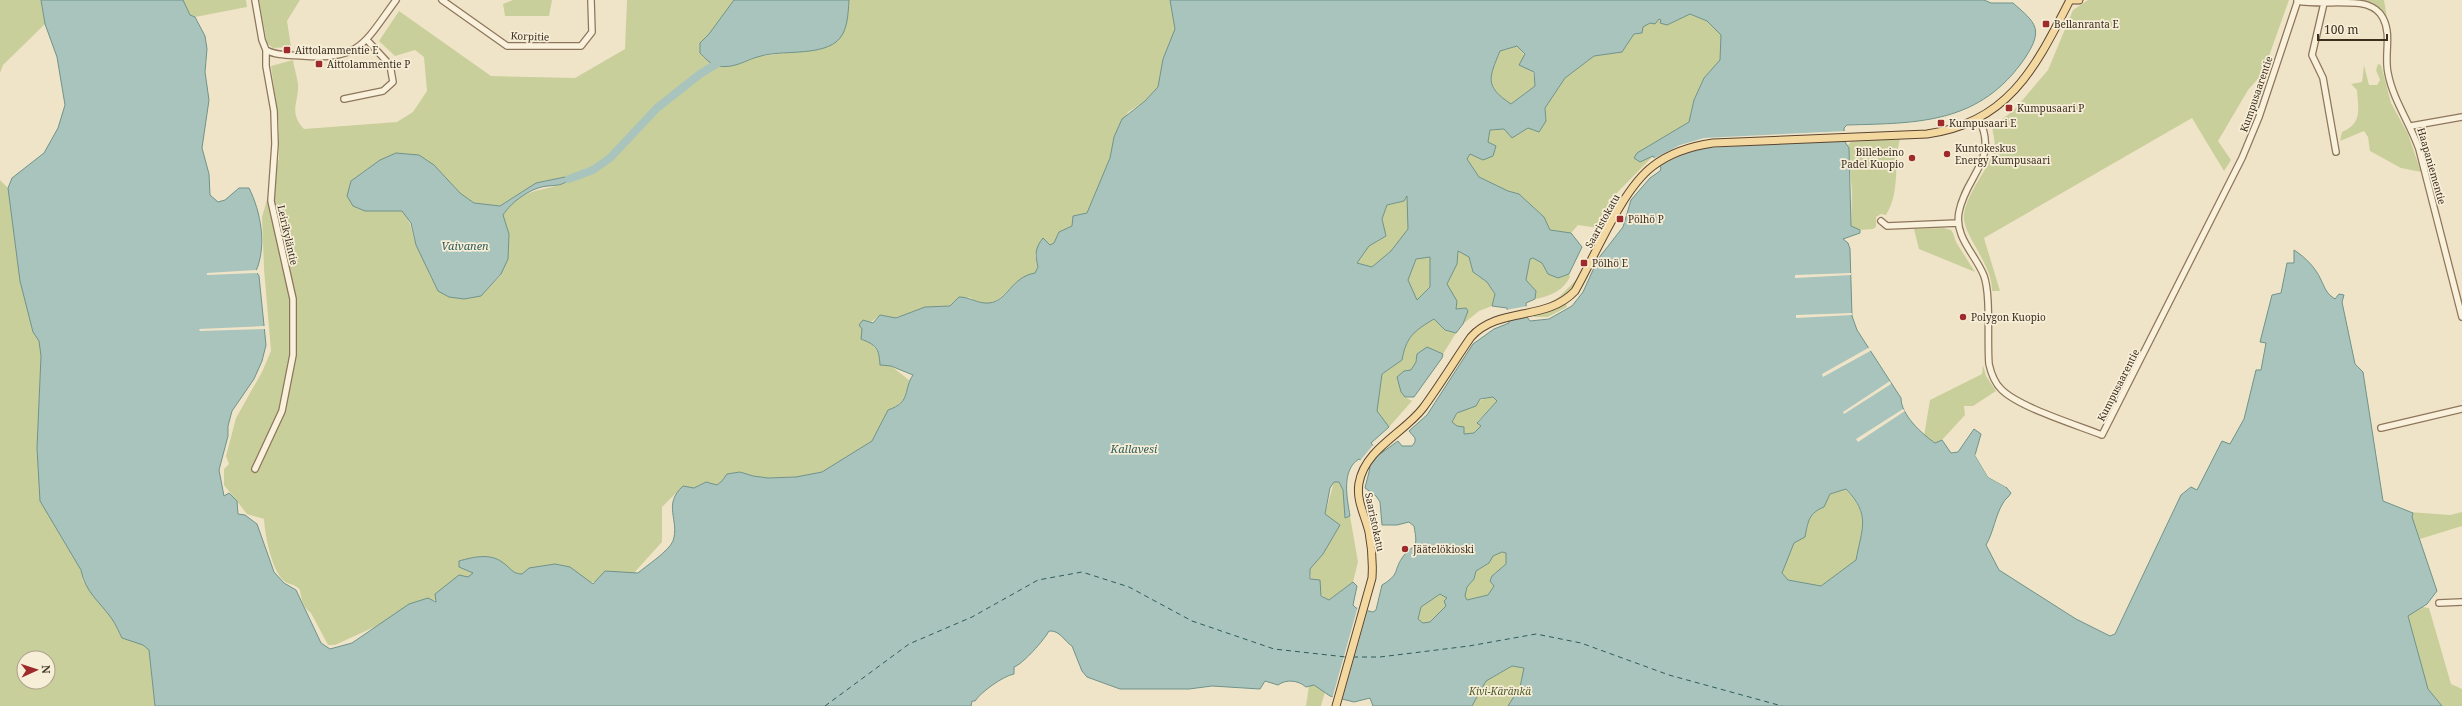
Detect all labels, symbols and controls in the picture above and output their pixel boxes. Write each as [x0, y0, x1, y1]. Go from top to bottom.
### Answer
scale bar [2318, 16, 2387, 42]
place label: Bellanranta E [2054, 17, 2119, 31]
marker: Bellanranta E [2041, 19, 2051, 29]
text: 100 m [2324, 21, 2359, 38]
street label: Korpitie [510, 28, 550, 44]
place label: Aittolammentie E [295, 43, 378, 57]
marker: Aittolammentie E [282, 45, 292, 55]
street label: Kumpusaarentie [2236, 54, 2276, 134]
place label: Aittolammentie P [327, 57, 410, 71]
marker: Aittolammentie P [314, 59, 324, 69]
place label: Kumpusaari P [2017, 101, 2084, 115]
marker: Kumpusaari P [2004, 103, 2014, 113]
place label: Kumpusaari E [1949, 116, 2017, 130]
marker: Kumpusaari E [1936, 118, 1946, 128]
street label: Haapaniementie [2414, 126, 2450, 206]
place label: Kuntokeskus Energy Kumpusaari [1955, 141, 2051, 167]
place label: Billebeino Padel Kuopio [1841, 145, 1904, 171]
marker: Kuntokeskus Energy Kumpusaari [1942, 149, 1952, 159]
marker: Billebeino Padel Kuopio [1907, 153, 1917, 163]
street label: Saaristokatu [1581, 191, 1623, 251]
street label: Leirikyläntie [274, 203, 302, 267]
place label: Pölhö P [1628, 212, 1664, 226]
marker: Pölhö P [1615, 214, 1625, 224]
water label: Vaivanen [441, 238, 489, 253]
place label: Pölhö E [1592, 256, 1628, 270]
marker: Pölhö E [1579, 258, 1589, 268]
place label: Polygon Kuopio [1971, 310, 2046, 324]
marker: Polygon Kuopio [1958, 312, 1968, 322]
street label: Kumpusaarentie [2094, 346, 2142, 424]
water label: Kallavesi [1110, 441, 1158, 456]
street label: Saaristokatu [1362, 491, 1388, 553]
place label: Jäätelökioski [1412, 542, 1475, 556]
marker: Jäätelökioski [1400, 544, 1410, 554]
north arrow [16, 650, 56, 690]
text: N [39, 665, 54, 675]
park label: Kivi-Käränkä [1468, 684, 1531, 698]

